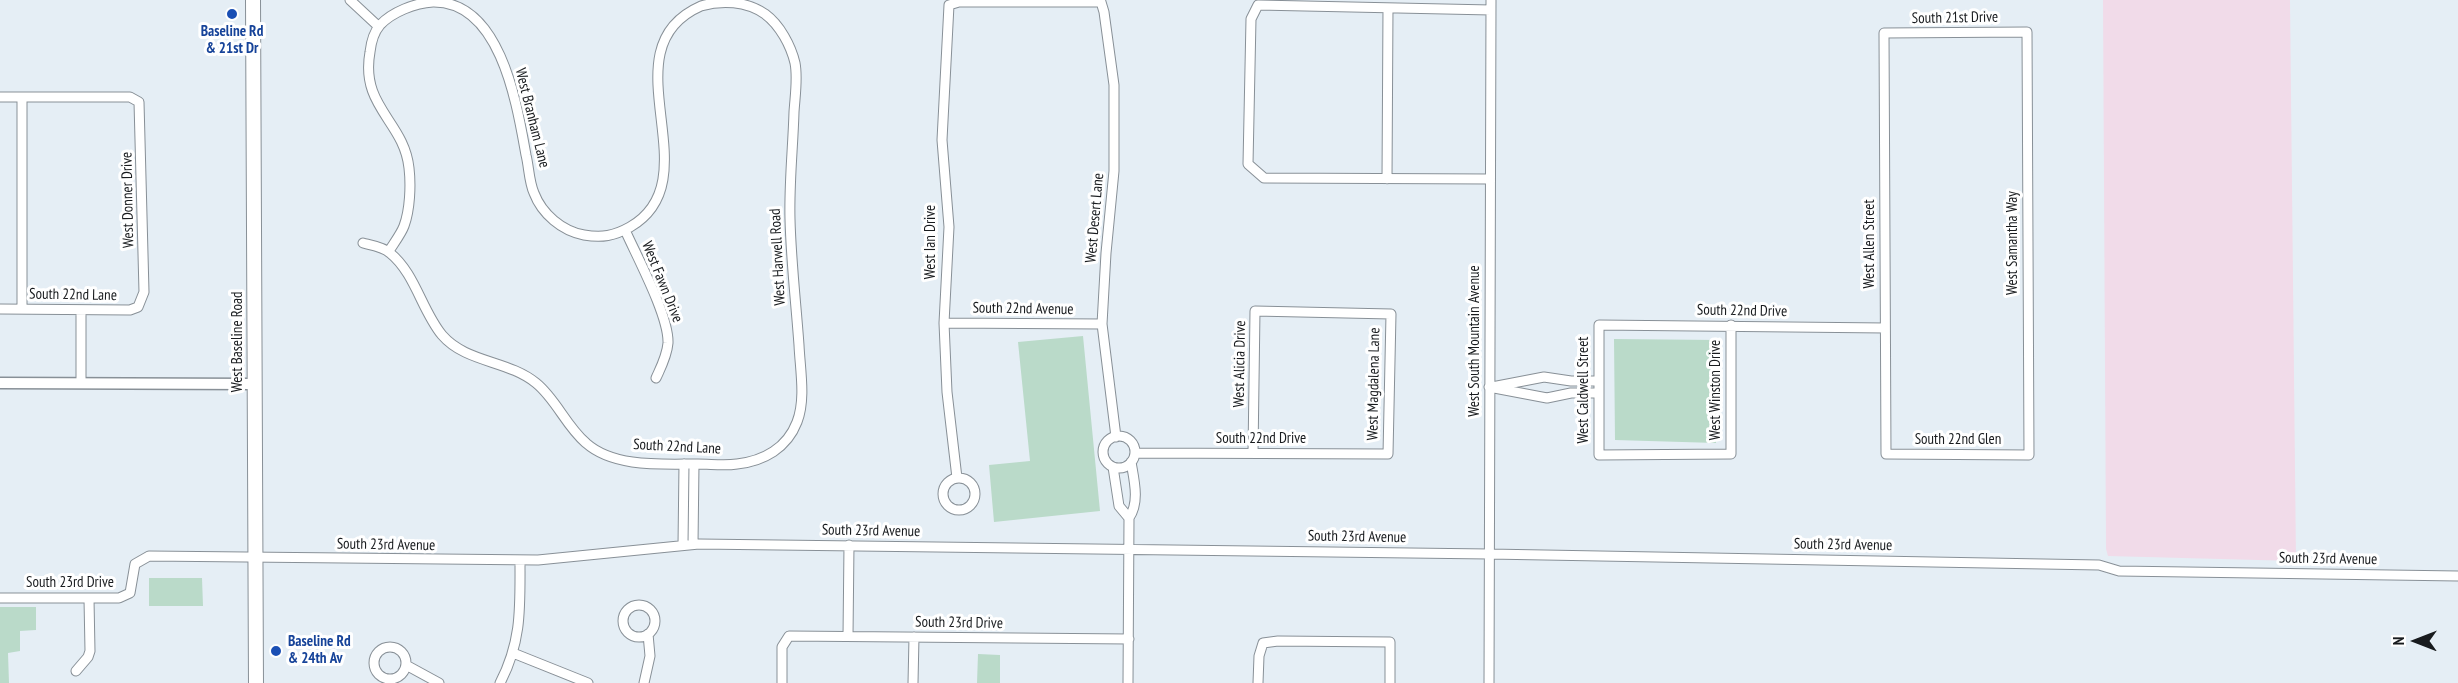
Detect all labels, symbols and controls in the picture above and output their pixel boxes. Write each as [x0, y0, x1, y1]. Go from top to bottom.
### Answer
marker: Baseline Rd & 21st Dr [225, 7, 239, 21]
street label: South 21st Drive [1912, 8, 1998, 28]
place label: Baseline Rd & 21st Dr [201, 23, 263, 58]
street label: West Branham Lane [511, 66, 553, 170]
street label: West Donner Drive [118, 152, 138, 248]
street label: West Desert Lane [1082, 172, 1108, 264]
street label: West Samantha Way [2004, 191, 2022, 295]
street label: West Allen Street [1861, 199, 1879, 289]
street label: West Ian Drive [922, 205, 940, 279]
street label: West Harwell Road [766, 208, 790, 306]
street label: West Fawn Drive [638, 239, 686, 325]
street label: West South Mountain Avenue [1466, 265, 1484, 417]
street label: South 22nd Lane [29, 285, 117, 305]
street label: West Baseline Road [229, 292, 247, 392]
street label: South 22nd Avenue [972, 299, 1074, 319]
street label: South 22nd Drive [1697, 301, 1787, 321]
street label: West Alicia Drive [1230, 320, 1250, 408]
street label: West Magdalena Lane [1364, 327, 1384, 441]
street label: West Caldwell Street [1575, 337, 1593, 443]
street label: West Winston Drive [1707, 340, 1725, 440]
street label: South 22nd Drive [1216, 430, 1306, 448]
street label: South 22nd Glen [1915, 431, 2001, 449]
street label: South 22nd Lane [633, 436, 721, 458]
street label: South 23rd Avenue [822, 521, 920, 541]
street label: South 23rd Avenue [1308, 527, 1406, 547]
street label: South 23rd Avenue [337, 535, 435, 555]
street label: South 23rd Avenue [1794, 535, 1892, 555]
street label: South 23rd Avenue [2279, 549, 2377, 569]
street label: South 23rd Drive [26, 574, 114, 592]
north arrow [2386, 611, 2446, 671]
street label: South 23rd Drive [915, 613, 1003, 633]
place label: Baseline Rd & 24th Av [288, 633, 351, 668]
text: N [2388, 637, 2408, 645]
marker: Baseline Rd & 24th Av [269, 644, 283, 658]

